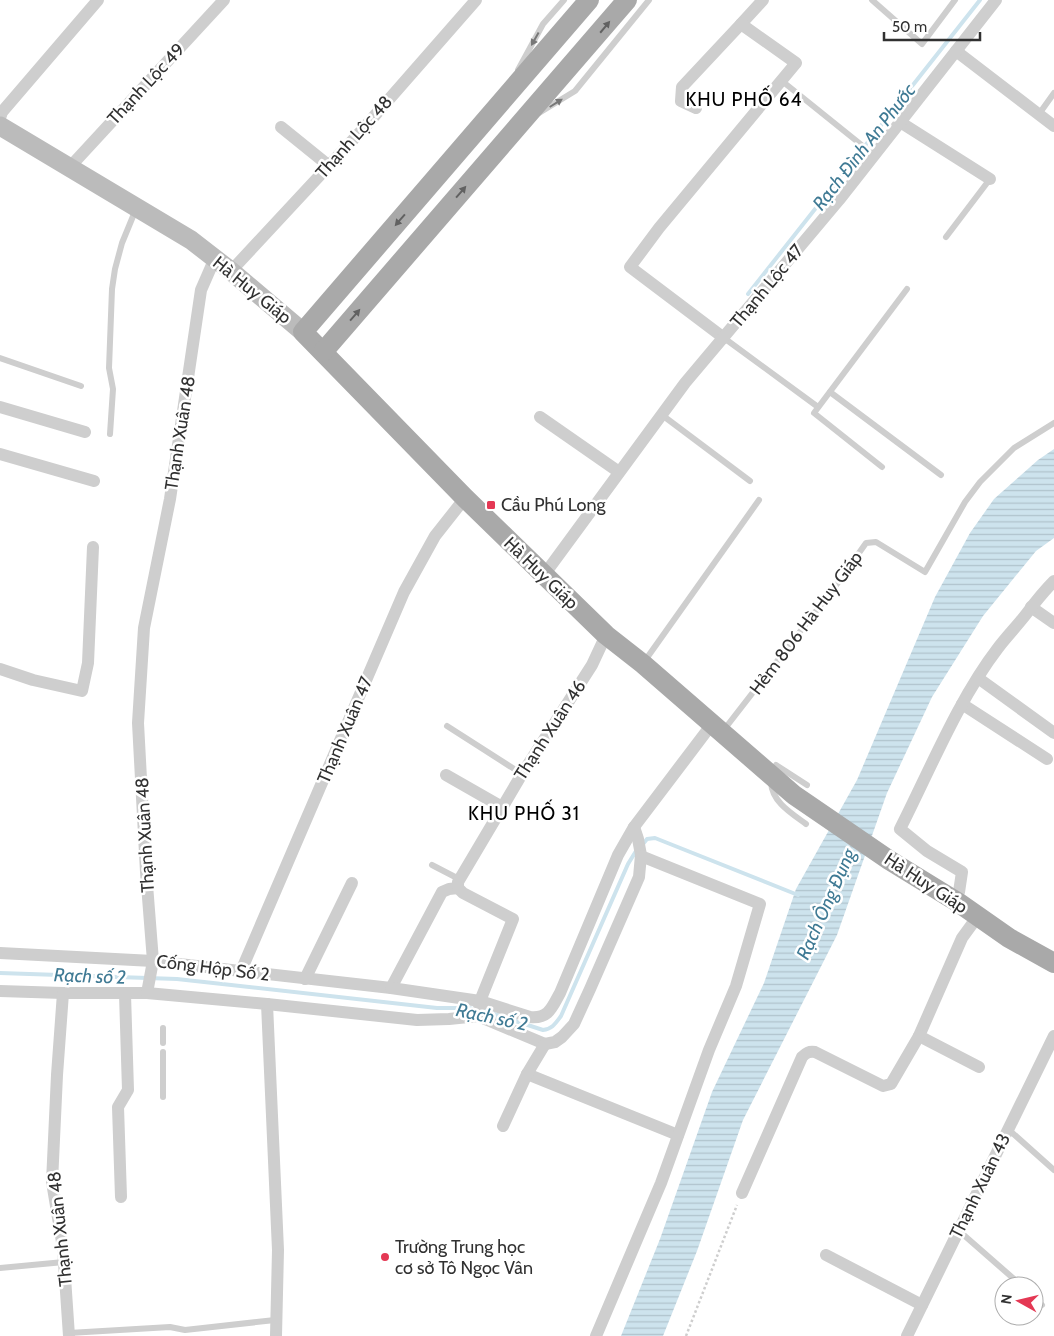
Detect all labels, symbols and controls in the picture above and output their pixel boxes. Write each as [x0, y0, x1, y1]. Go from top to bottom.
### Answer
scale bar [884, 10, 980, 42]
text: 50 m [892, 18, 927, 36]
one-way arrow [599, 21, 611, 33]
one-way arrow [531, 32, 539, 46]
street label: Thạnh Lộc 49 [103, 39, 189, 129]
water label: Rạch Đình An Phước [808, 78, 921, 215]
district label: KHU PHỐ 64 [685, 85, 803, 111]
street label: Thạnh Lộc 48 [311, 91, 397, 183]
one-way arrow [550, 98, 563, 107]
one-way arrow [455, 186, 466, 199]
one-way arrow [394, 214, 406, 226]
street label: Thạnh Lộc 47 [726, 240, 808, 332]
street label: Hà Huy Giáp [208, 252, 296, 328]
one-way arrow [349, 310, 361, 322]
street label: Thạnh Xuân 48 [160, 374, 200, 492]
place label: Cầu Phú Long [501, 494, 606, 516]
marker: Cầu Phú Long [485, 499, 497, 511]
street label: Hà Huy Giáp [499, 532, 583, 614]
street label: Hẻm 806 Hà Huy Giáp [745, 547, 867, 699]
street label: Thạnh Xuân 47 [313, 673, 377, 787]
street label: Thạnh Xuân 46 [510, 676, 590, 784]
street label: Thạnh Xuân 48 [131, 777, 159, 893]
district label: KHU PHỐ 31 [468, 799, 580, 825]
water label: Rạch Ông Đụng [790, 843, 861, 963]
street label: Hà Huy Giáp [880, 848, 972, 918]
street label: Cống Hộp Số 2 [155, 950, 271, 986]
water label: Rạch số 2 [53, 963, 127, 989]
water label: Rạch số 2 [454, 998, 530, 1036]
street label: Thạnh Xuân 43 [945, 1130, 1015, 1242]
street label: Thạnh Xuân 48 [43, 1170, 77, 1288]
place label: Trường Trung học cơ sở Tô Ngọc Vân [395, 1236, 533, 1279]
marker: Trường Trung học cơ sở Tô Ngọc Vân [379, 1251, 391, 1263]
north arrow [994, 1276, 1044, 1326]
text: N [997, 1293, 1016, 1305]

